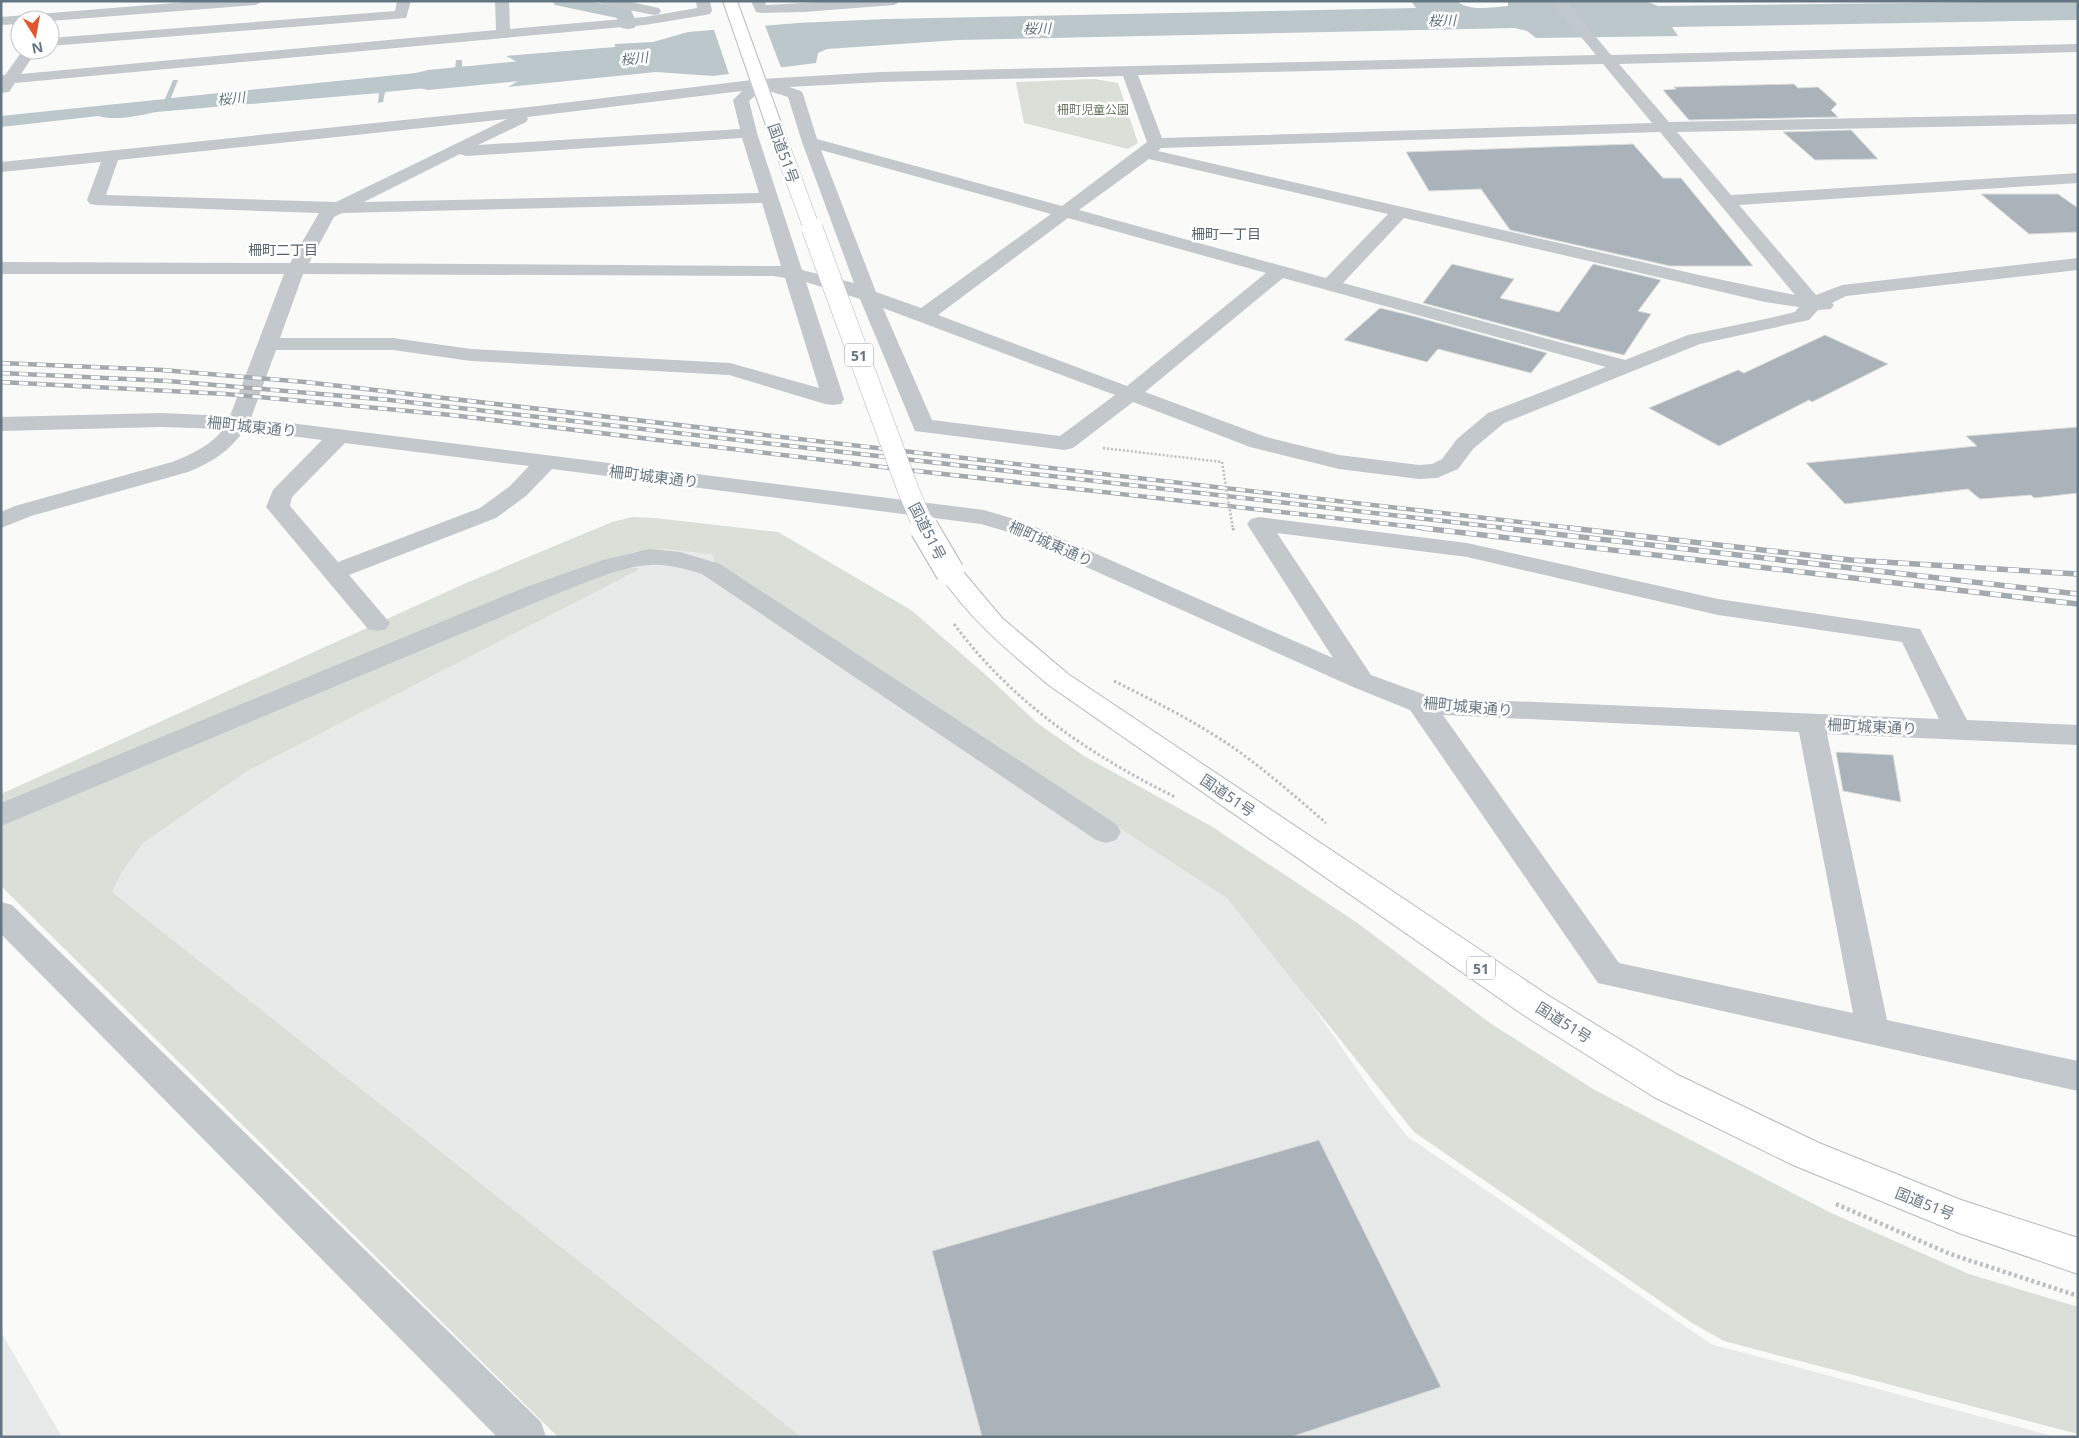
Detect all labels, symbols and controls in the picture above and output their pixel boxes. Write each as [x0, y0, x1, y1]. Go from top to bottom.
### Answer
north arrow [10, 10, 60, 60]
water label: 桜川 [1428, 10, 1458, 30]
water label: 桜川 [1023, 18, 1053, 38]
text: N [30, 38, 45, 59]
water label: 桜川 [619, 47, 651, 69]
water label: 桜川 [216, 87, 248, 109]
park label: 柵町児童公園 [1057, 101, 1129, 118]
street label: 国道51号 [764, 120, 804, 186]
district label: 柵町一丁目 [1191, 224, 1261, 243]
district label: 柵町二丁目 [248, 240, 318, 259]
road number: 51 [845, 344, 873, 366]
street label: 柵町城東通り [206, 411, 298, 441]
street label: 柵町城東通り [608, 461, 700, 491]
street label: 国道51号 [905, 499, 951, 563]
street label: 柵町城東通り [1006, 516, 1096, 570]
street label: 柵町城東通り [1422, 692, 1514, 720]
street label: 柵町城東通り [1827, 714, 1917, 738]
street label: 国道51号 [1197, 769, 1259, 821]
road number: 51 [1467, 956, 1495, 980]
street label: 国道51号 [1532, 997, 1596, 1047]
street label: 国道51号 [1892, 1182, 1958, 1224]

